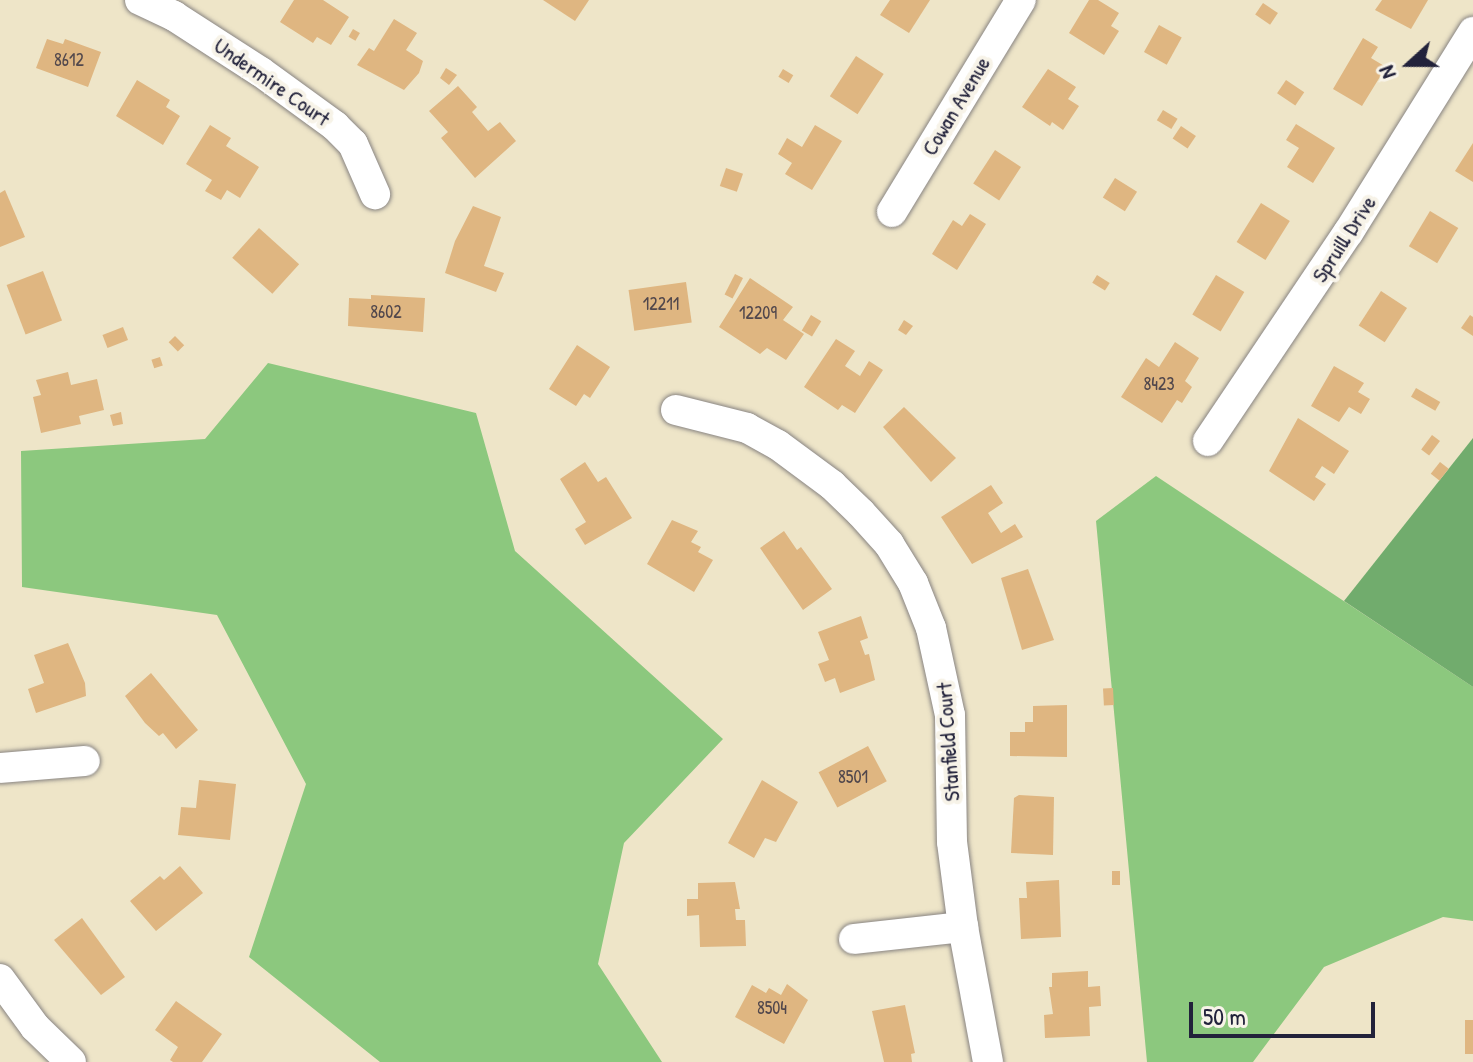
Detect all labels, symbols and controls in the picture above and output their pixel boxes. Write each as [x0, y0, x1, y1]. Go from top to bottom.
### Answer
north arrow [1369, 24, 1449, 104]
street label: Undermire Court [209, 32, 335, 132]
house number: 8612 [54, 49, 84, 71]
street label: Cowan Avenue [916, 52, 996, 160]
text: N [1370, 62, 1403, 83]
street label: Spruill Drive [1306, 191, 1382, 287]
house number: 12211 [643, 293, 679, 315]
house number: 8602 [370, 301, 402, 323]
house number: 12209 [739, 302, 777, 324]
house number: 8423 [1143, 373, 1175, 395]
street label: Stanfield Court [931, 682, 965, 802]
house number: 8501 [838, 766, 868, 788]
scale bar [1193, 986, 1379, 1036]
house number: 8504 [757, 997, 787, 1019]
text: 50 m [1203, 1000, 1246, 1032]

